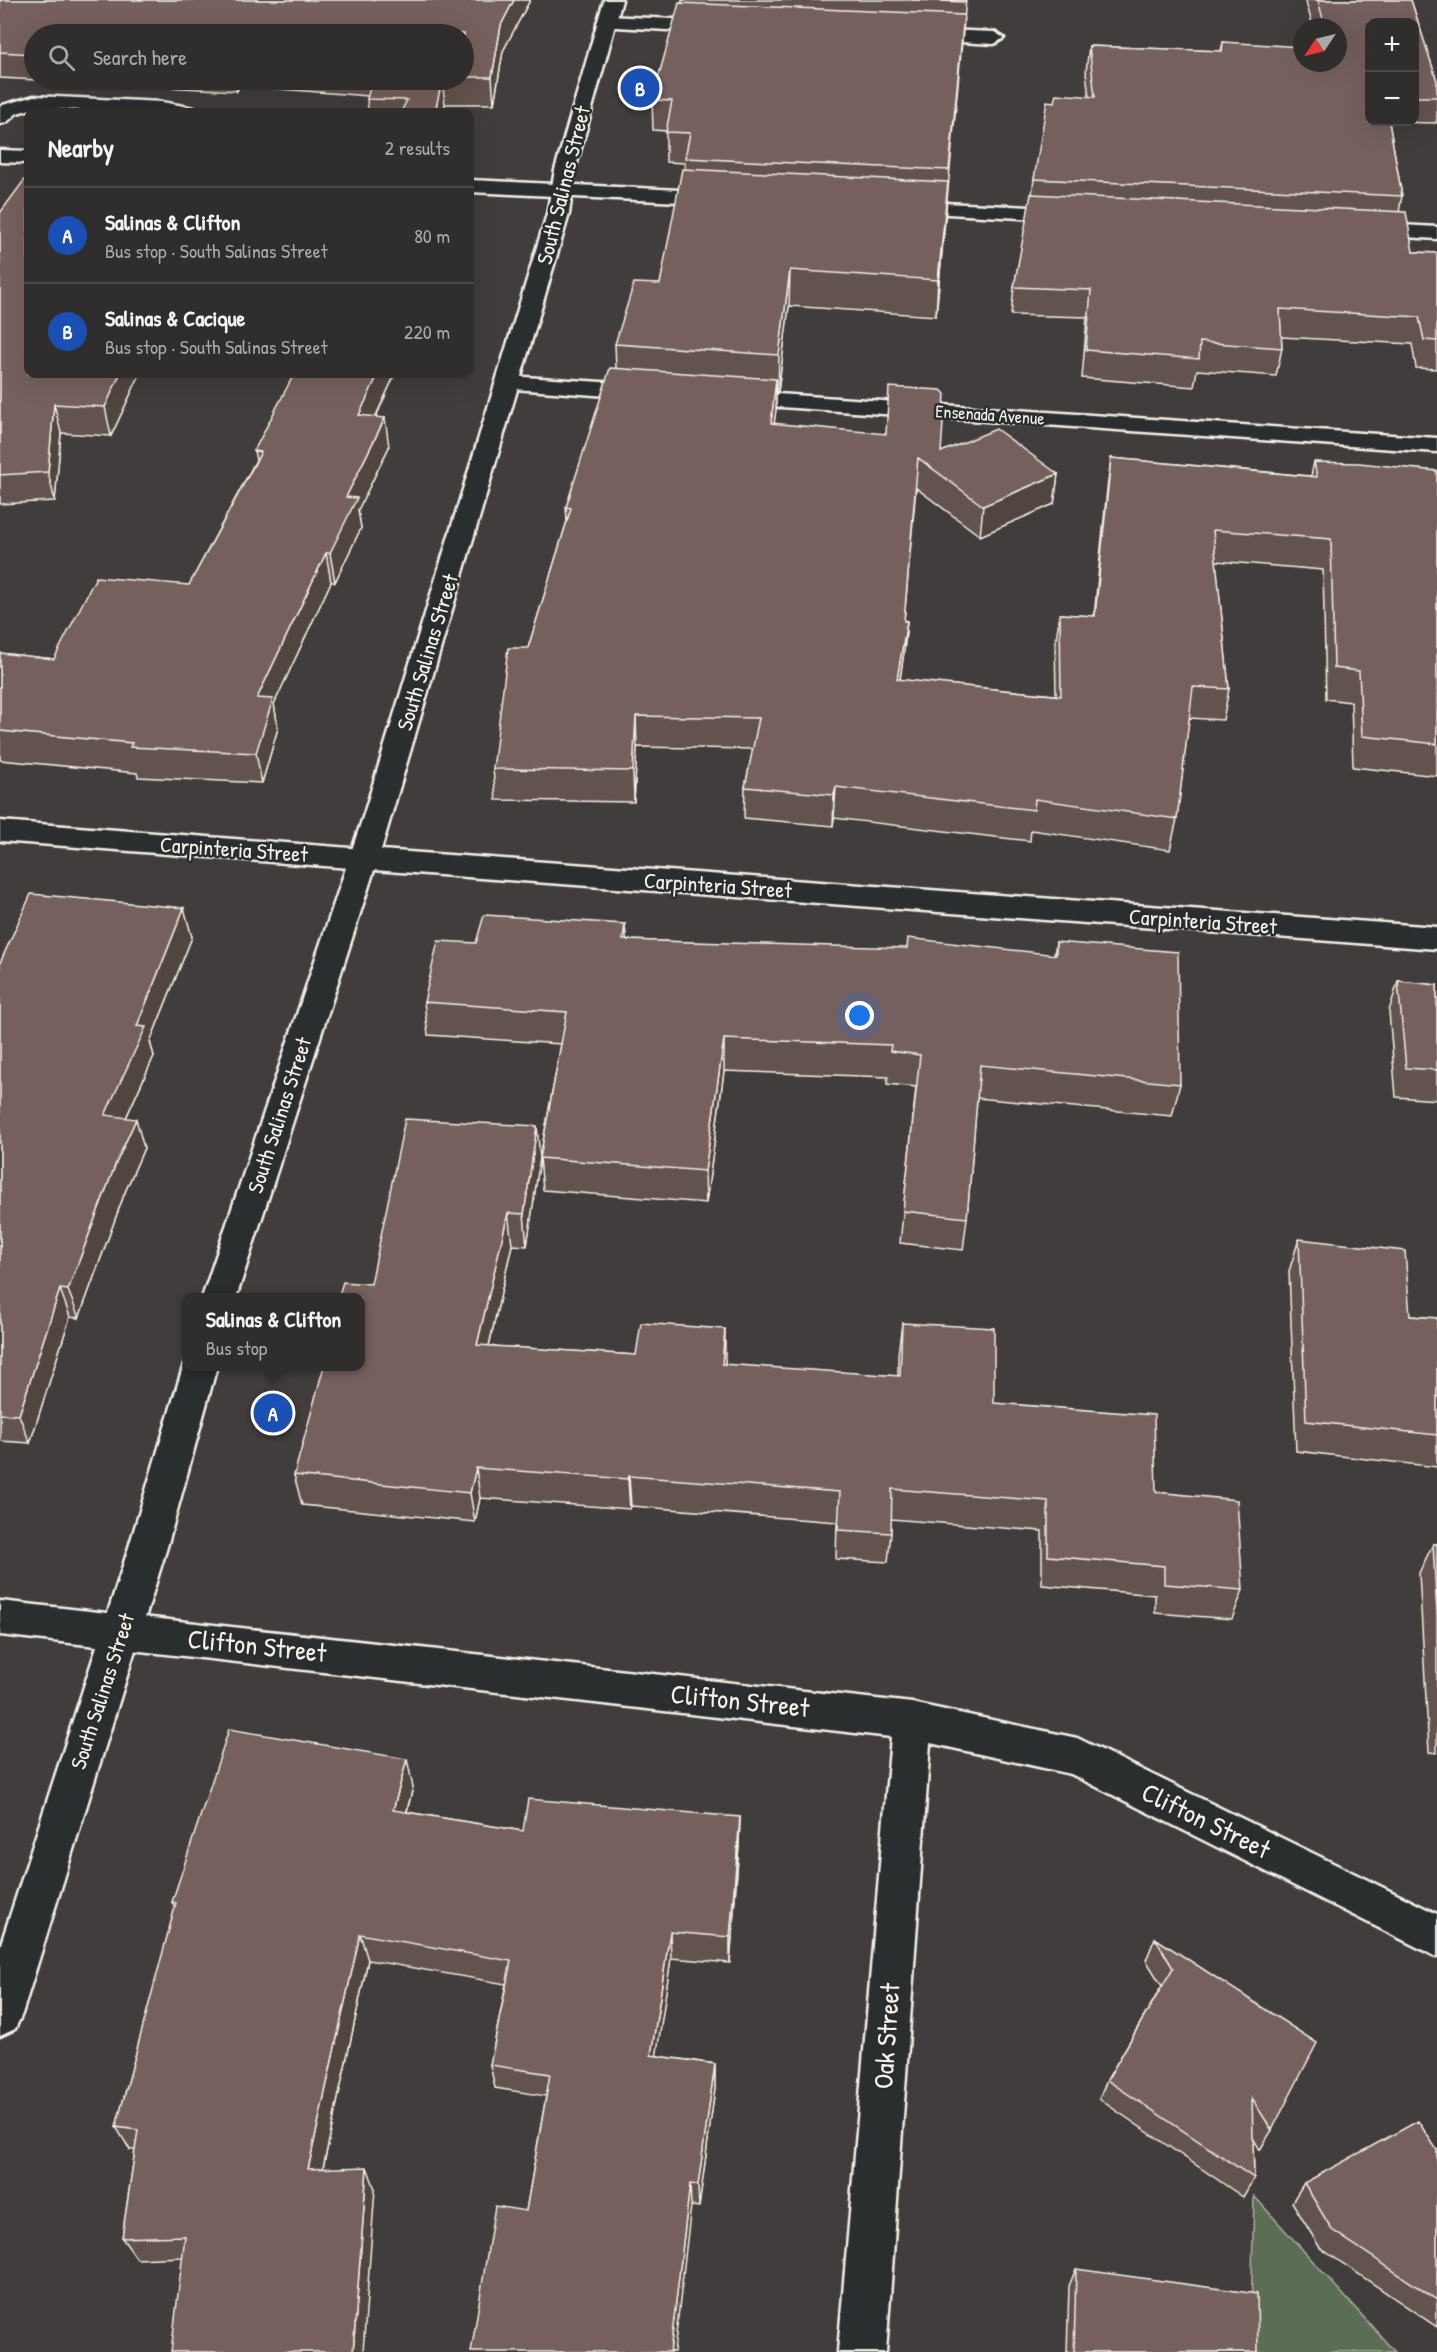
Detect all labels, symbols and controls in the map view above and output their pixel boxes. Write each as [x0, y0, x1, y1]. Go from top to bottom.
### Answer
north arrow [1293, 18, 1347, 72]
map controls [1365, 18, 1419, 126]
button: + [1365, 18, 1419, 72]
search box [24, 24, 474, 90]
icon: search [45, 41, 78, 74]
text: Search here [93, 42, 187, 72]
pin: B [620, 66, 660, 110]
button: − [1365, 72, 1419, 126]
street label: South Salinas Street [529, 102, 597, 267]
text: Nearby [48, 130, 114, 165]
text: 2 results [385, 134, 450, 161]
text: Salinas & Clifton [105, 207, 240, 237]
text: A [63, 222, 72, 249]
text: 80 m [414, 222, 450, 249]
text: Bus stop · South Salinas Street [105, 237, 328, 264]
text: Salinas & Cacique [105, 303, 245, 333]
text: B [62, 318, 73, 345]
text: 220 m [404, 318, 450, 345]
text: Bus stop · South Salinas Street [105, 333, 328, 360]
street label: Ensenada Avenue [935, 398, 1045, 431]
street label: South Salinas Street [389, 570, 465, 734]
street label: Carpinteria Street [159, 829, 309, 869]
street label: Carpinteria Street [643, 865, 793, 905]
street label: Carpinteria Street [1128, 901, 1278, 941]
your location [845, 1001, 874, 1030]
street label: South Salinas Street [240, 1033, 318, 1197]
popup [182, 1293, 365, 1371]
text: Salinas & Clifton [206, 1304, 341, 1334]
text: Bus stop [206, 1334, 267, 1361]
pin: A [254, 1390, 292, 1436]
street label: South Salinas Street [63, 1609, 141, 1773]
street label: Clifton Street [186, 1620, 329, 1670]
street label: Clifton Street [669, 1675, 812, 1725]
street label: Clifton Street [1136, 1773, 1277, 1867]
street label: Oak Street [864, 1981, 908, 2090]

